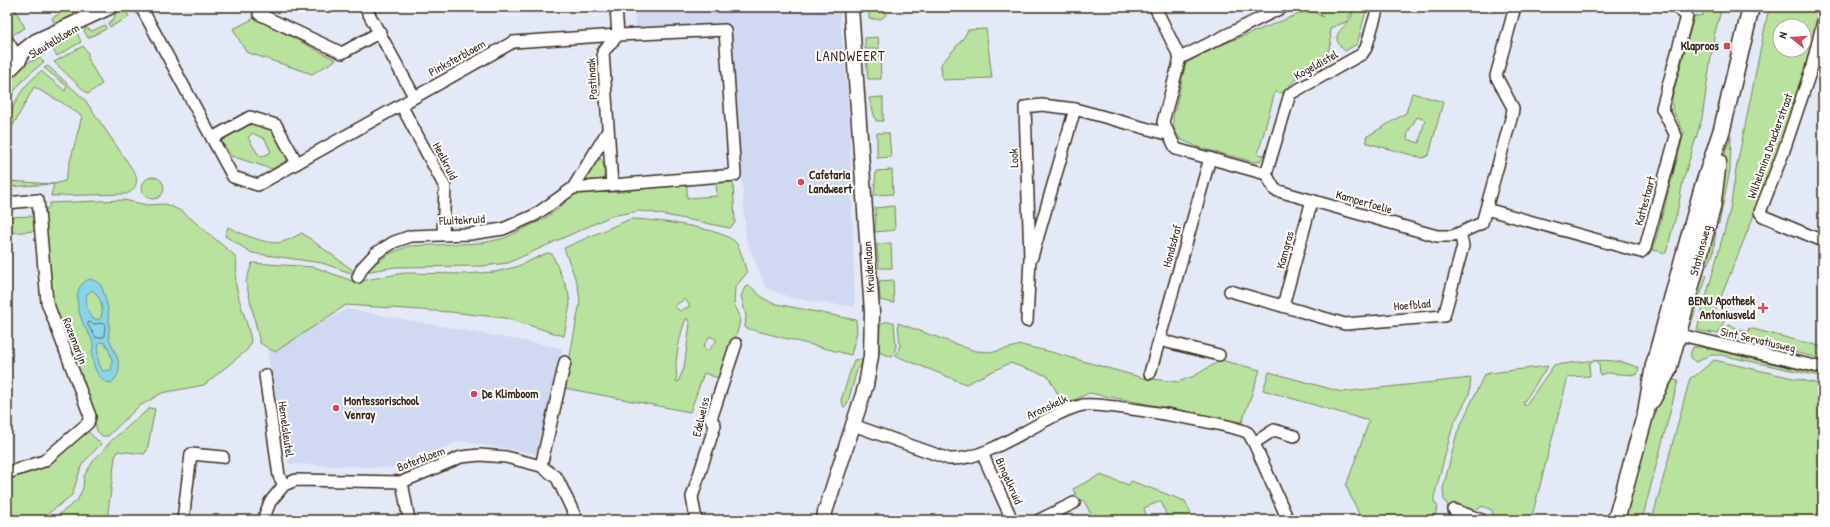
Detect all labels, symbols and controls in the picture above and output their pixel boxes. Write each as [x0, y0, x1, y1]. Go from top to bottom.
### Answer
north arrow [1772, 18, 1812, 58]
street label: Sleutelbloem [25, 19, 82, 62]
text: N [1775, 30, 1790, 40]
street label: Pinksterbloem [425, 35, 488, 80]
place label: Klaproos [1681, 37, 1719, 55]
marker: Klaproos [1722, 41, 1732, 51]
street label: Kogeldistel [1290, 45, 1342, 84]
district label: LANDWEERT [816, 46, 886, 65]
street label: Pastinaak [582, 58, 601, 100]
street label: Wilhelmina Druckerstraat [1743, 90, 1797, 201]
street label: Heelkruid [429, 139, 462, 183]
street label: Look [1005, 148, 1022, 168]
place label: Cafetaria Landweert [809, 166, 853, 197]
street label: Kattestaart [1630, 173, 1660, 228]
marker: Cafetaria Landweert [796, 177, 806, 187]
street label: Kamperfoelie [1334, 185, 1395, 218]
street label: Fluitekruid [438, 210, 486, 229]
street label: Hondsdraf [1158, 222, 1186, 269]
street label: Stationsweg [1685, 223, 1715, 277]
street label: Kamgras [1271, 229, 1298, 271]
street label: Kruidenlaan [858, 241, 879, 293]
place label: BENU Apotheek Antoniusveld [1688, 292, 1755, 323]
street label: Hoefblad [1393, 294, 1431, 315]
marker: BENU Apotheek Antoniusveld [1758, 303, 1768, 313]
street label: Rozemarijn [59, 315, 92, 367]
street label: Sint Servatiusweg [1719, 323, 1797, 356]
place label: De Klimboom [482, 385, 538, 402]
marker: De Klimboom [469, 389, 479, 399]
street label: Aronskelk [1024, 390, 1070, 423]
place label: Montessorischool Venray [344, 392, 420, 424]
street label: Edelweiss [688, 395, 713, 438]
street label: Hemelsleutel [274, 400, 299, 459]
marker: Montessorischool Venray [331, 403, 341, 413]
street label: Boterbloem [394, 442, 447, 475]
street label: Bingelkruid [992, 455, 1027, 507]

